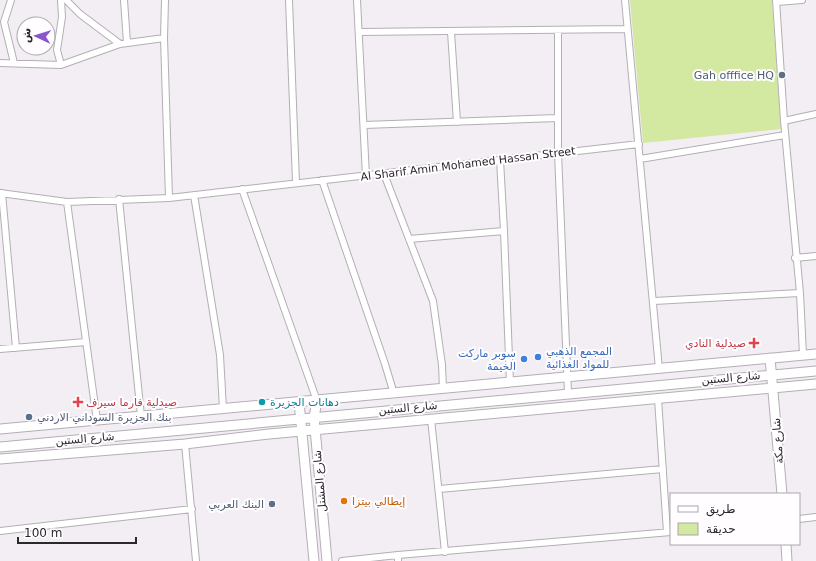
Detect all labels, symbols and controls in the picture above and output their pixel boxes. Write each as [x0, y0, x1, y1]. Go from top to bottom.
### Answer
north arrow [16, 16, 56, 56]
text: ش [20, 27, 34, 43]
place label: Gah offfice HQ [694, 69, 774, 82]
marker: Gah offfice HQ [777, 70, 787, 80]
street label: Al Sharif Amin Mohamed Hassan Street [360, 144, 577, 184]
place label: صيدلية النادي [685, 337, 746, 350]
marker: صيدلية النادي [749, 338, 759, 348]
place label: المجمع الذهبي للمواد الغذائية [546, 345, 612, 371]
place label: سوبر ماركت الخيمة [458, 347, 516, 373]
marker: المجمع الذهبي للمواد الغذائية [533, 352, 543, 362]
marker: سوبر ماركت الخيمة [519, 354, 529, 364]
street label: شارع الستين [701, 369, 761, 387]
place label: صيدلية فارما سيرف [86, 396, 177, 409]
place label: دهانات الجزيرة [270, 396, 339, 409]
marker: صيدلية فارما سيرف [73, 397, 83, 407]
marker: دهانات الجزيرة [257, 397, 267, 407]
street label: شارع الستين [378, 399, 438, 417]
place label: بنك الجزيرة السوداني الاردني [37, 411, 171, 424]
marker: بنك الجزيرة السوداني الاردني [24, 412, 34, 422]
street label: شارع مكة [770, 418, 786, 464]
street label: شارع الستين [55, 430, 115, 448]
street label: شارع المشتل [311, 449, 329, 513]
legend [670, 493, 800, 545]
place label: إيطالي بيتزا [352, 495, 405, 508]
marker: إيطالي بيتزا [339, 496, 349, 506]
place label: البنك العربي [208, 498, 264, 511]
marker: البنك العربي [267, 499, 277, 509]
text: طريق [706, 502, 736, 517]
scale bar [18, 519, 136, 545]
text: حديقة [706, 522, 736, 536]
text: 100 m [24, 526, 62, 540]

